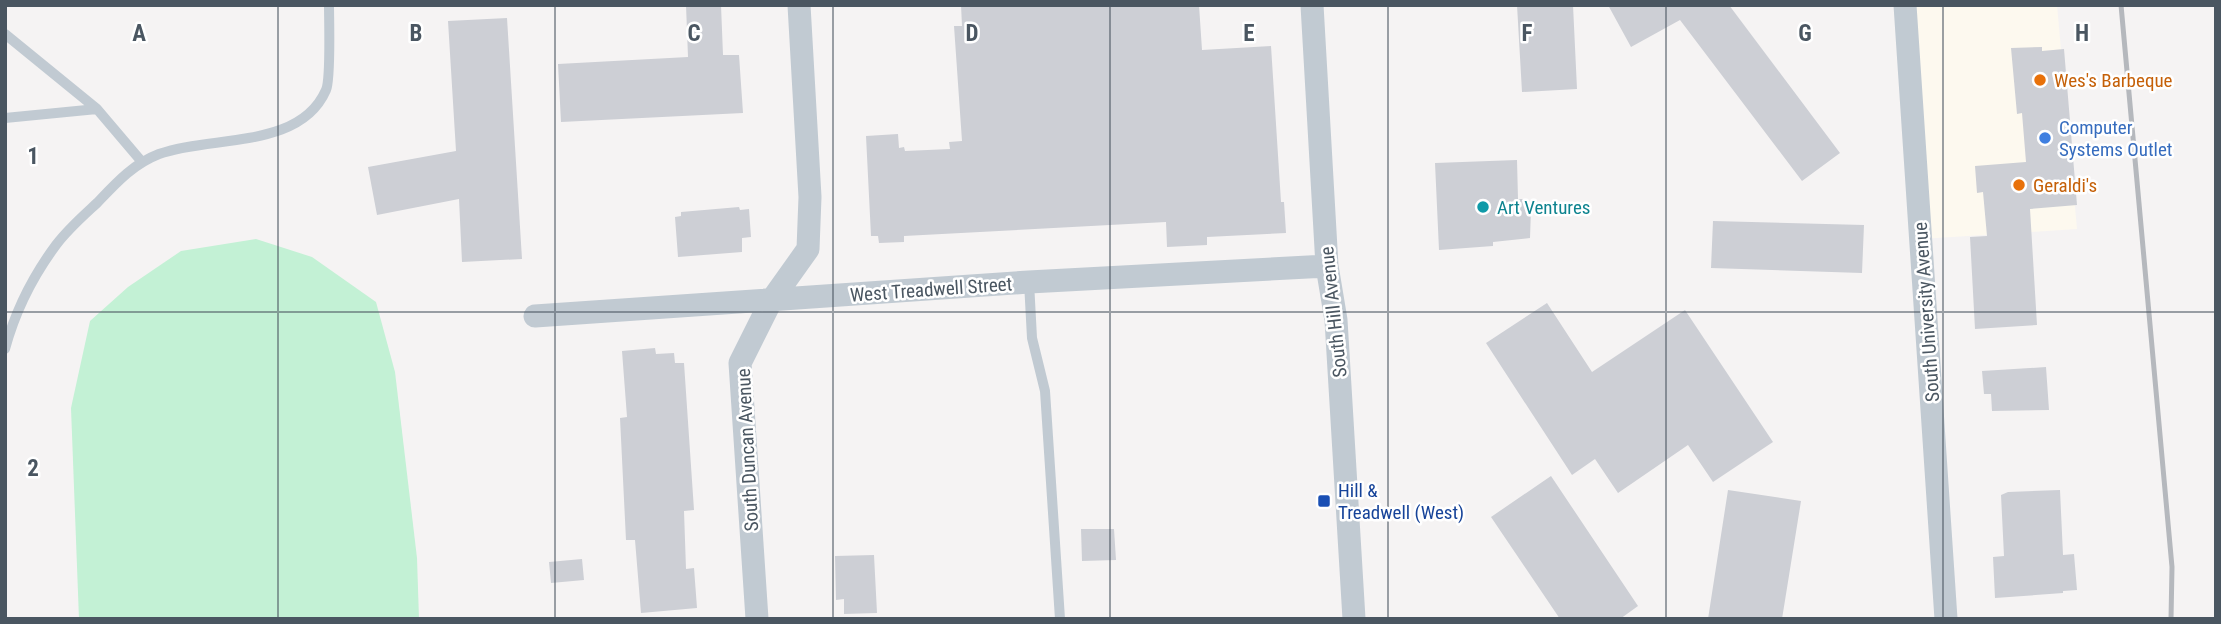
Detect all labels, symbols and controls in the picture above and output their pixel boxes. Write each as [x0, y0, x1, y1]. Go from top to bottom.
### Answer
text: A [132, 20, 146, 47]
text: B [410, 20, 422, 47]
text: C [687, 20, 701, 47]
text: D [966, 20, 979, 47]
text: E [1243, 20, 1255, 47]
text: F [1522, 20, 1533, 47]
text: G [1798, 20, 1812, 47]
text: H [2075, 20, 2089, 47]
place label: Wes's Barbeque [2054, 69, 2173, 92]
marker: Wes's Barbeque [2032, 72, 2048, 88]
place label: Computer Systems Outlet [2059, 116, 2172, 161]
marker: Computer Systems Outlet [2037, 130, 2053, 146]
text: 1 [27, 143, 39, 170]
place label: Geraldi's [2033, 174, 2097, 197]
marker: Geraldi's [2011, 177, 2027, 193]
place label: Art Ventures [1497, 196, 1591, 219]
marker: Art Ventures [1475, 199, 1491, 215]
street label: South University Avenue [1909, 221, 1944, 403]
street label: South Hill Avenue [1315, 245, 1352, 379]
street label: West Treadwell Street [849, 272, 1013, 307]
street label: South Duncan Avenue [732, 368, 763, 532]
text: 2 [27, 455, 39, 482]
place label: Hill & Treadwell (West) [1338, 479, 1464, 524]
marker: Hill & Treadwell (West) [1316, 493, 1332, 509]

